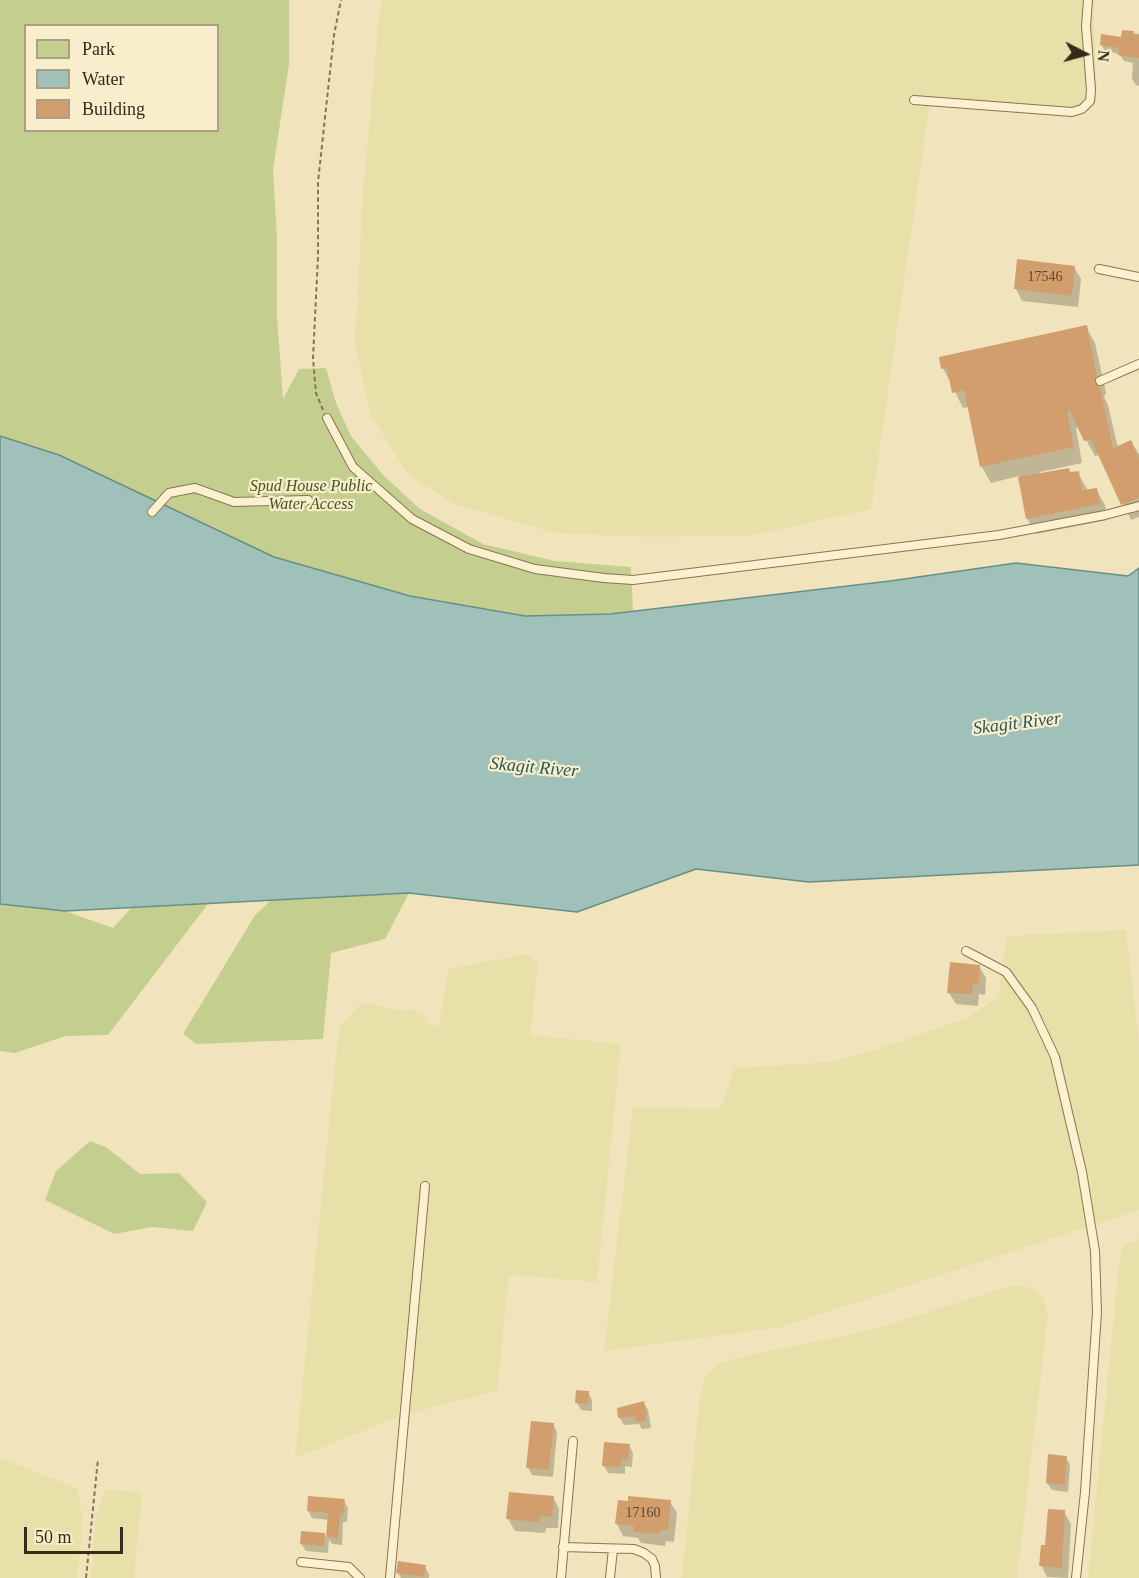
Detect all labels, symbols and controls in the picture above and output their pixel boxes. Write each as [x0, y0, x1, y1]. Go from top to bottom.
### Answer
legend [24, 24, 219, 132]
north arrow [1055, 24, 1115, 84]
text: Park [82, 39, 115, 59]
text: N [1094, 49, 1112, 63]
text: Water [82, 69, 125, 89]
text: Building [82, 99, 145, 119]
house number: 17546 [1028, 269, 1062, 285]
park label: Spud House Public Water Access [250, 477, 372, 515]
water label: Skagit River [972, 708, 1062, 740]
water label: Skagit River [489, 753, 579, 783]
house number: 17160 [626, 1505, 660, 1521]
scale bar [27, 1515, 126, 1553]
text: 50 m [35, 1527, 72, 1547]

